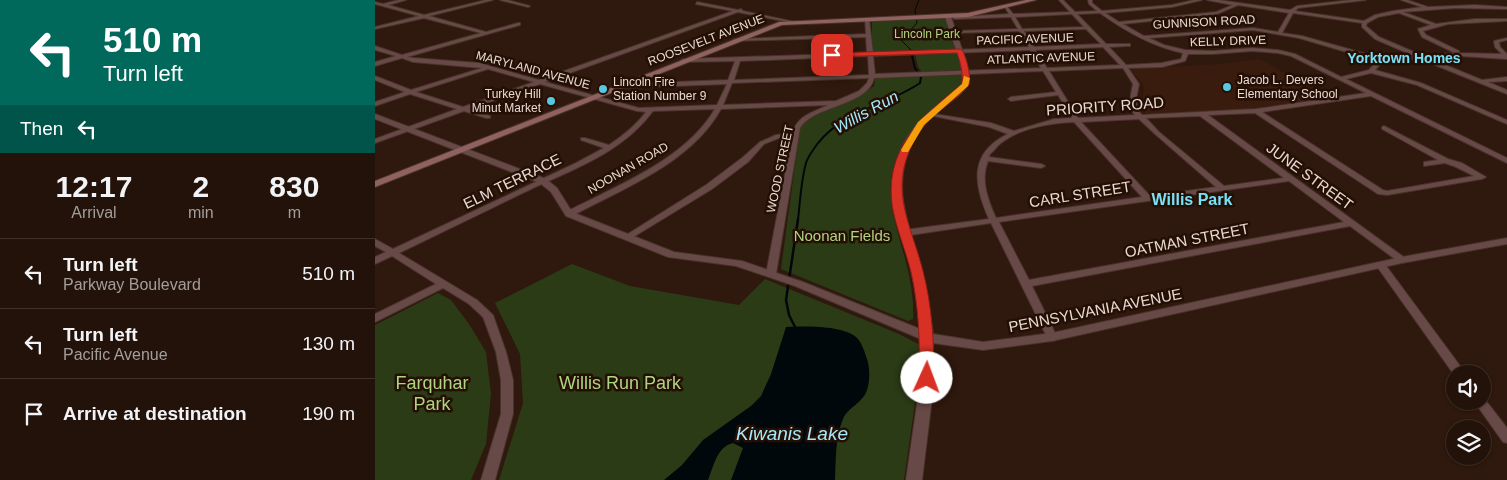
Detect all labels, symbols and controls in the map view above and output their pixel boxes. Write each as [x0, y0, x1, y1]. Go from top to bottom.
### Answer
street label: ROOSEVELT AVENUE [646, 11, 766, 69]
street label: GUNNISON ROAD [1152, 12, 1256, 32]
icon: left [20, 20, 85, 85]
text: 510 m [103, 20, 202, 59]
park label: Lincoln Park [894, 27, 961, 41]
street label: PACIFIC AVENUE [976, 30, 1074, 48]
street label: KELLY DRIVE [1190, 33, 1266, 49]
pin [811, 34, 853, 76]
icon: arrive [818, 41, 846, 69]
street label: MARYLAND AVENUE [474, 48, 592, 92]
street label: ATLANTIC AVENUE [987, 49, 1095, 67]
district label: Yorktown Homes [1347, 50, 1461, 66]
text: Turn left [103, 61, 183, 86]
place label: Jacob L. Devers Elementary School [1237, 73, 1338, 101]
place label: Lincoln Fire Station Number 9 [613, 75, 707, 103]
marker: Jacob L. Devers Elementary School [1221, 81, 1233, 93]
marker: Lincoln Fire Station Number 9 [597, 83, 609, 95]
place label: Turkey Hill Minut Market [472, 87, 542, 115]
water label: Willis Run [831, 87, 901, 137]
street label: PRIORITY ROAD [1046, 93, 1165, 119]
marker: Turkey Hill Minut Market [545, 95, 557, 107]
icon: left [73, 115, 101, 143]
text: Then [20, 118, 63, 139]
street label: WOOD STREET [764, 123, 796, 214]
street label: NOONAN ROAD [585, 139, 671, 197]
street label: JUNE STREET [1264, 139, 1356, 213]
street label: ELM TERRACE [460, 150, 564, 212]
text: 12:17 [56, 170, 132, 203]
text: 2 [192, 170, 209, 203]
text: 830 [269, 170, 319, 203]
street label: CARL STREET [1028, 178, 1132, 210]
district label: Willis Park [1152, 191, 1232, 208]
text: Arrival [71, 204, 117, 221]
text: min [188, 204, 214, 221]
text: m [288, 204, 301, 221]
street label: OATMAN STREET [1123, 220, 1251, 260]
park label: Noonan Fields [794, 227, 890, 244]
text: Turn left [63, 254, 138, 275]
icon: left [20, 260, 48, 288]
text: 510 m [302, 263, 355, 284]
text: Parkway Boulevard [63, 276, 201, 293]
street label: PENNSYLVANIA AVENUE [1007, 285, 1183, 335]
text: Turn left [63, 324, 138, 345]
icon: left [20, 330, 48, 358]
text: 130 m [302, 333, 355, 354]
text: Pacific Avenue [63, 346, 168, 363]
position arrow [900, 351, 952, 403]
map controls [1446, 365, 1491, 465]
button: sound [1446, 365, 1491, 410]
park label: Farquhar Park [395, 373, 469, 414]
park label: Willis Run Park [559, 373, 682, 393]
icon: arrive [20, 400, 48, 428]
text: Arrive at destination [63, 403, 247, 424]
text: 190 m [302, 403, 355, 424]
button: layers [1446, 420, 1491, 465]
water label: Kiwanis Lake [736, 423, 848, 444]

